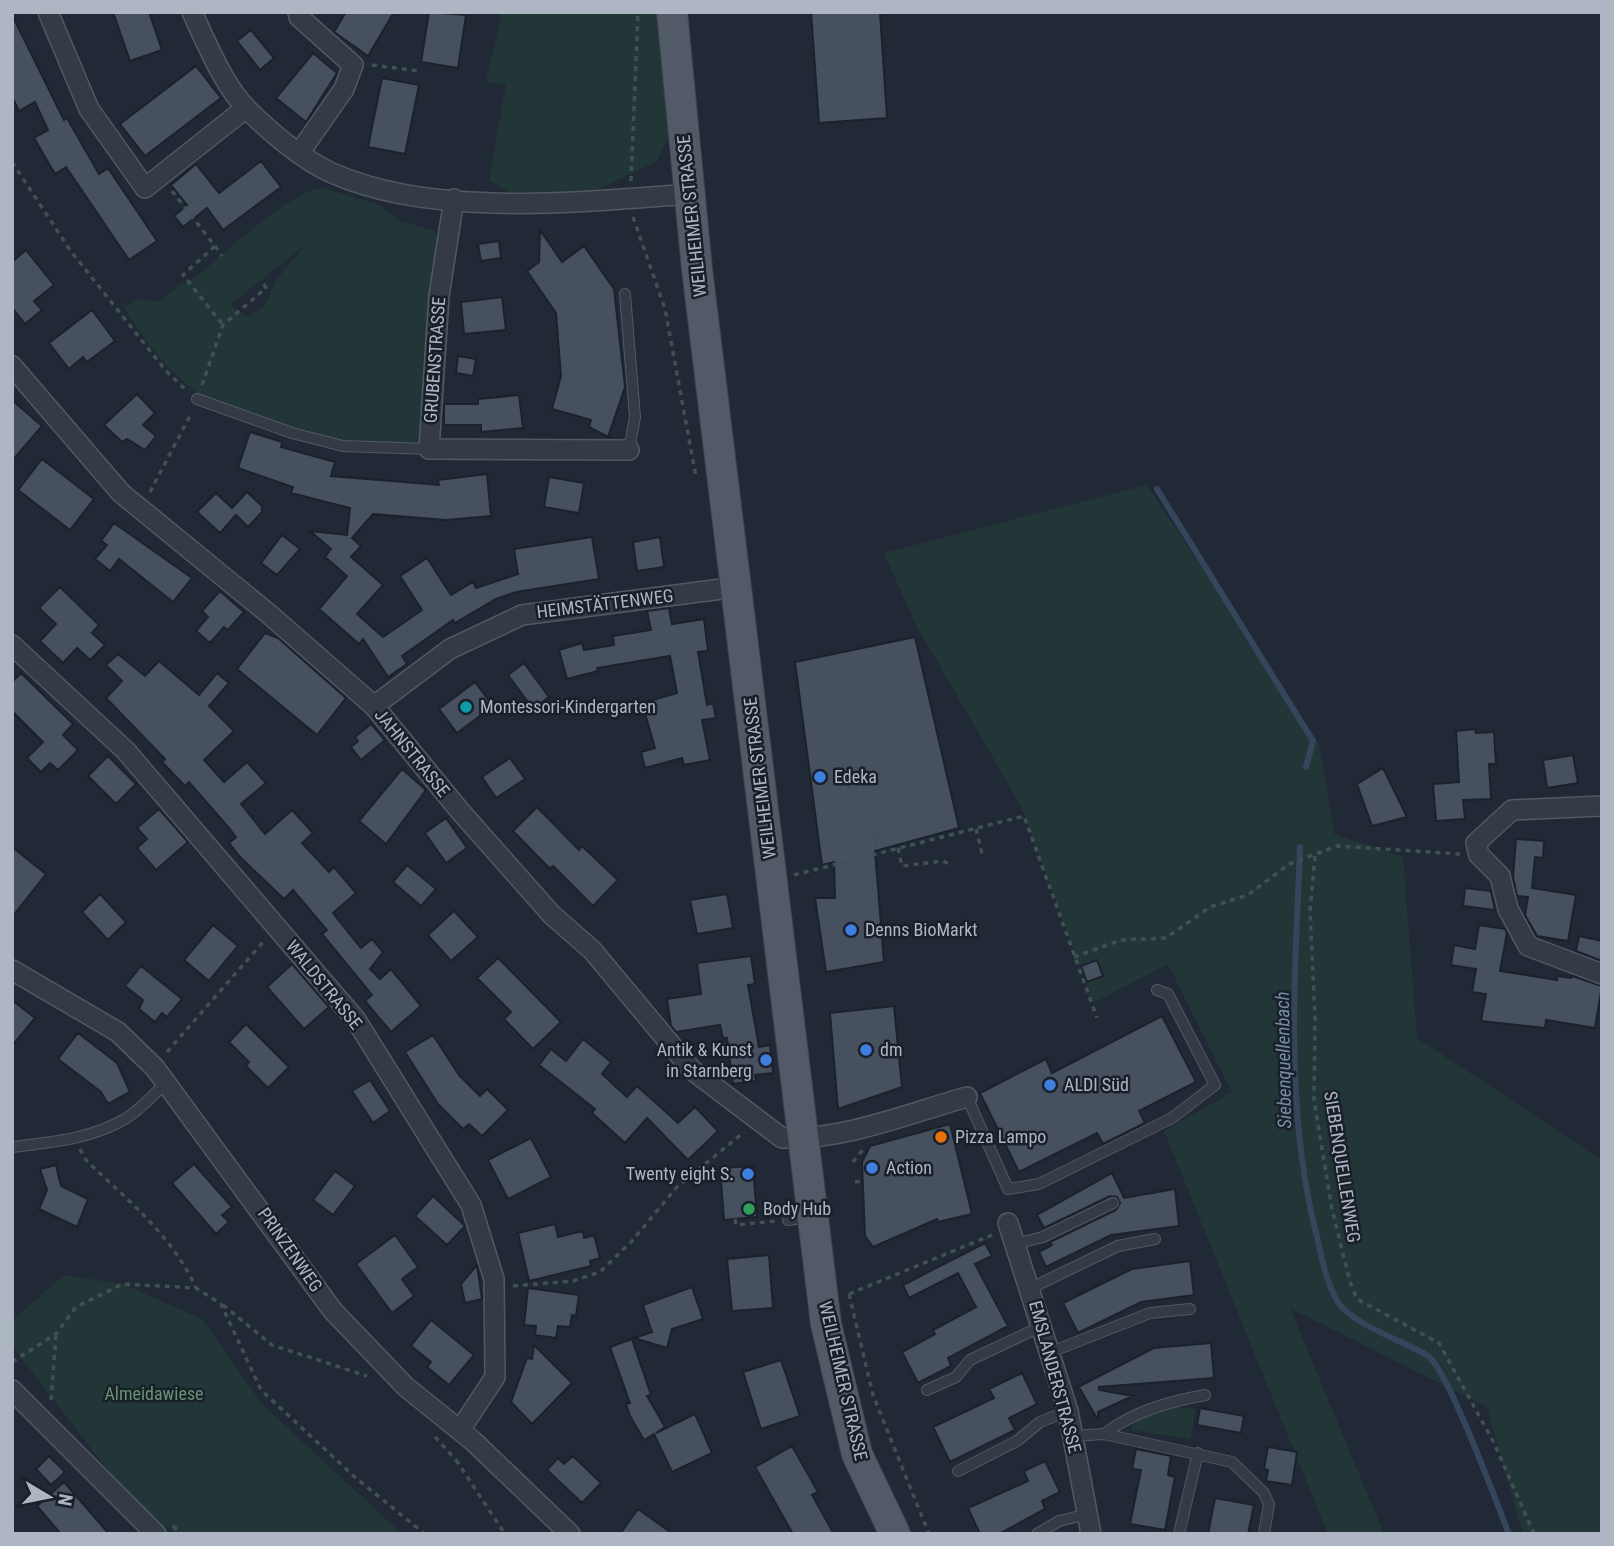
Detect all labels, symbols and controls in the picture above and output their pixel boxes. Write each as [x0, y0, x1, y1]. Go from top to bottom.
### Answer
street label: WEILHEIMER STRASSE [673, 134, 710, 298]
street label: GRUBENSTRASSE [420, 296, 449, 424]
street label: HEIMSTÄTTENWEG [535, 585, 675, 622]
place label: Montessori-Kindergarten [480, 696, 656, 717]
street label: WEILHEIMER STRASSE [739, 696, 780, 860]
marker: Montessori-Kindergarten [458, 699, 474, 715]
street label: JAHNSTRASSE [370, 704, 454, 801]
place label: Edeka [834, 766, 877, 787]
marker: Edeka [812, 769, 828, 785]
place label: Denns BioMarkt [865, 919, 978, 940]
marker: Denns BioMarkt [843, 922, 859, 938]
street label: WALDSTRASSE [282, 936, 367, 1034]
water label: Siebenquellenbach [1271, 991, 1296, 1129]
place label: Antik & Kunst in Starnberg [657, 1039, 752, 1081]
place label: dm [880, 1039, 902, 1060]
marker: dm [858, 1042, 874, 1058]
marker: Antik & Kunst in Starnberg [758, 1052, 774, 1068]
place label: ALDI Süd [1064, 1074, 1129, 1095]
marker: ALDI Süd [1042, 1077, 1058, 1093]
street label: SIEBENQUELLENWEG [1320, 1090, 1365, 1244]
place label: Pizza Lampo [955, 1126, 1046, 1147]
marker: Pizza Lampo [933, 1129, 949, 1145]
place label: Action [886, 1157, 932, 1178]
marker: Action [864, 1160, 880, 1176]
place label: Twenty eight S. [626, 1163, 734, 1184]
marker: Twenty eight S. [740, 1166, 756, 1182]
place label: Body Hub [763, 1198, 831, 1219]
marker: Body Hub [741, 1201, 757, 1217]
street label: PRINZENWEG [254, 1204, 327, 1296]
street label: EMSLANDERSTRASSE [1025, 1298, 1086, 1456]
street label: WEILHEIMER STRASSE [815, 1299, 872, 1463]
park label: Almeidawiese [104, 1383, 204, 1404]
north arrow [14, 1462, 84, 1532]
text: N [53, 1492, 78, 1508]

